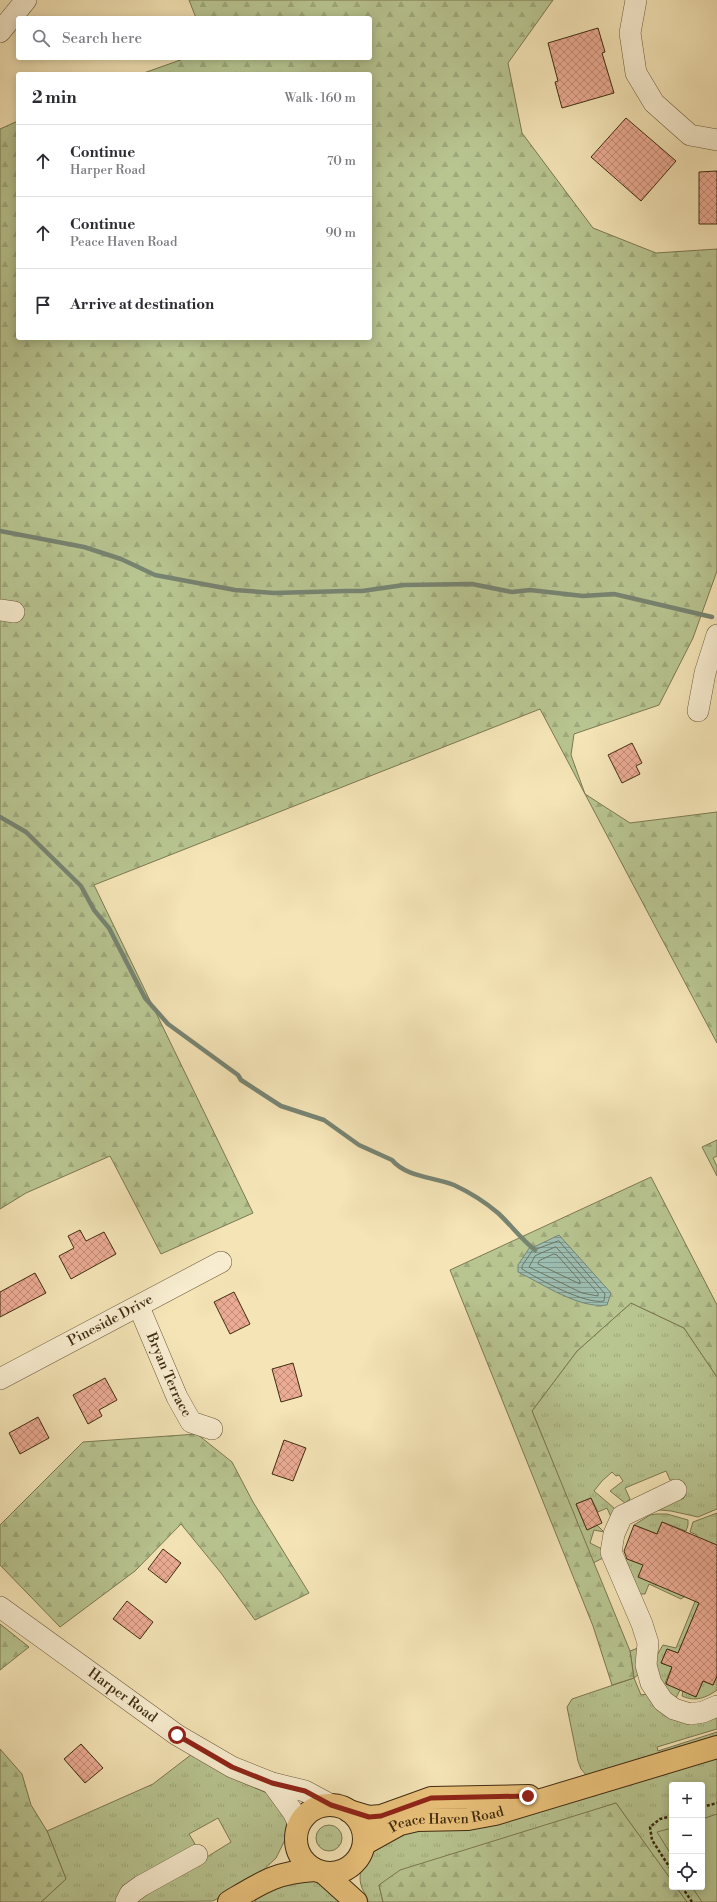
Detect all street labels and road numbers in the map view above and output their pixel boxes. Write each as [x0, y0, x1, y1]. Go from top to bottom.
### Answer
street label: Pineside Drive [65, 1291, 156, 1350]
street label: Bryan Terrace [141, 1329, 195, 1420]
street label: Harper Road [84, 1664, 161, 1727]
street label: Peace Haven Road [386, 1803, 506, 1837]

